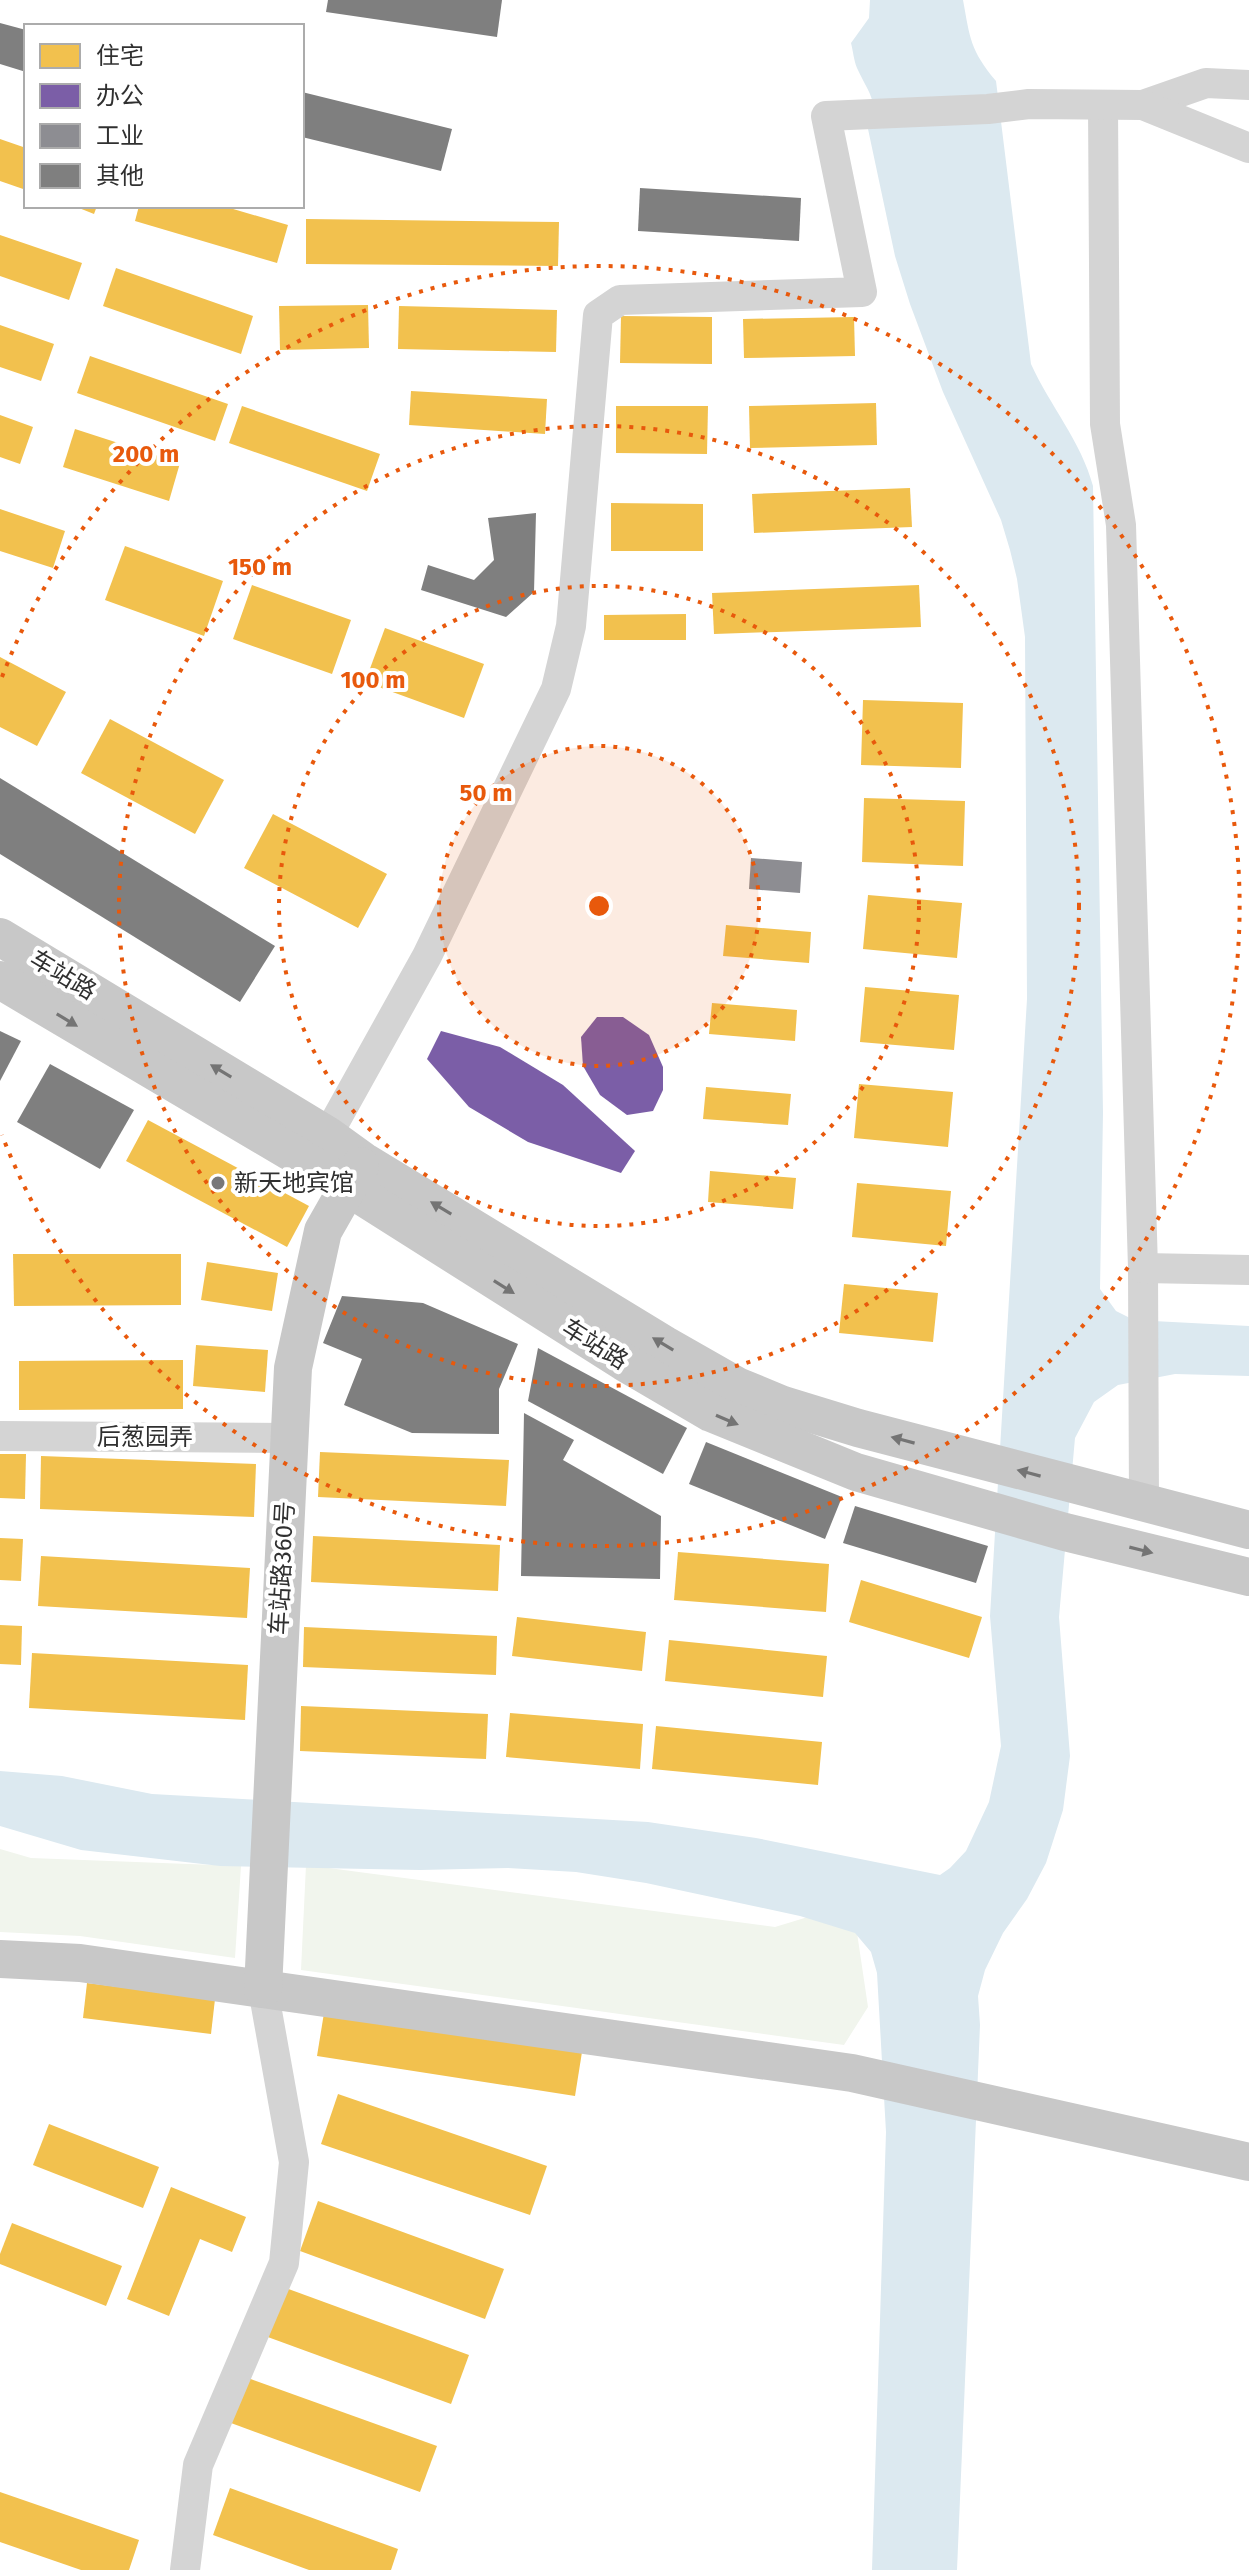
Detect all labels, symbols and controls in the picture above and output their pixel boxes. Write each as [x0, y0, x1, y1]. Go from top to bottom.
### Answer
legend [24, 24, 304, 208]
text: 住宅 [96, 42, 144, 70]
text: 办公 [96, 82, 144, 110]
text: 工业 [96, 122, 144, 150]
text: 其他 [96, 162, 144, 190]
text: 200 m [113, 440, 179, 468]
text: 150 m [228, 553, 292, 581]
text: 100 m [340, 666, 406, 694]
text: 50 m [460, 779, 512, 807]
centre of rings [585, 892, 613, 920]
street label: 车站路 [25, 944, 101, 1006]
one-way arrow [56, 1013, 78, 1027]
one-way arrow [210, 1064, 232, 1078]
place label: 新天地宾馆 [234, 1169, 354, 1197]
marker: 新天地宾馆 [209, 1174, 227, 1192]
one-way arrow [430, 1202, 452, 1216]
one-way arrow [493, 1280, 515, 1294]
street label: 车站路 [557, 1313, 633, 1375]
one-way arrow [652, 1337, 674, 1351]
one-way arrow [715, 1413, 739, 1426]
street label: 后葱园弄 [97, 1423, 193, 1451]
one-way arrow [891, 1434, 916, 1446]
one-way arrow [1016, 1466, 1041, 1478]
street label: 车站路360号 [265, 1500, 299, 1636]
one-way arrow [1128, 1545, 1153, 1557]

